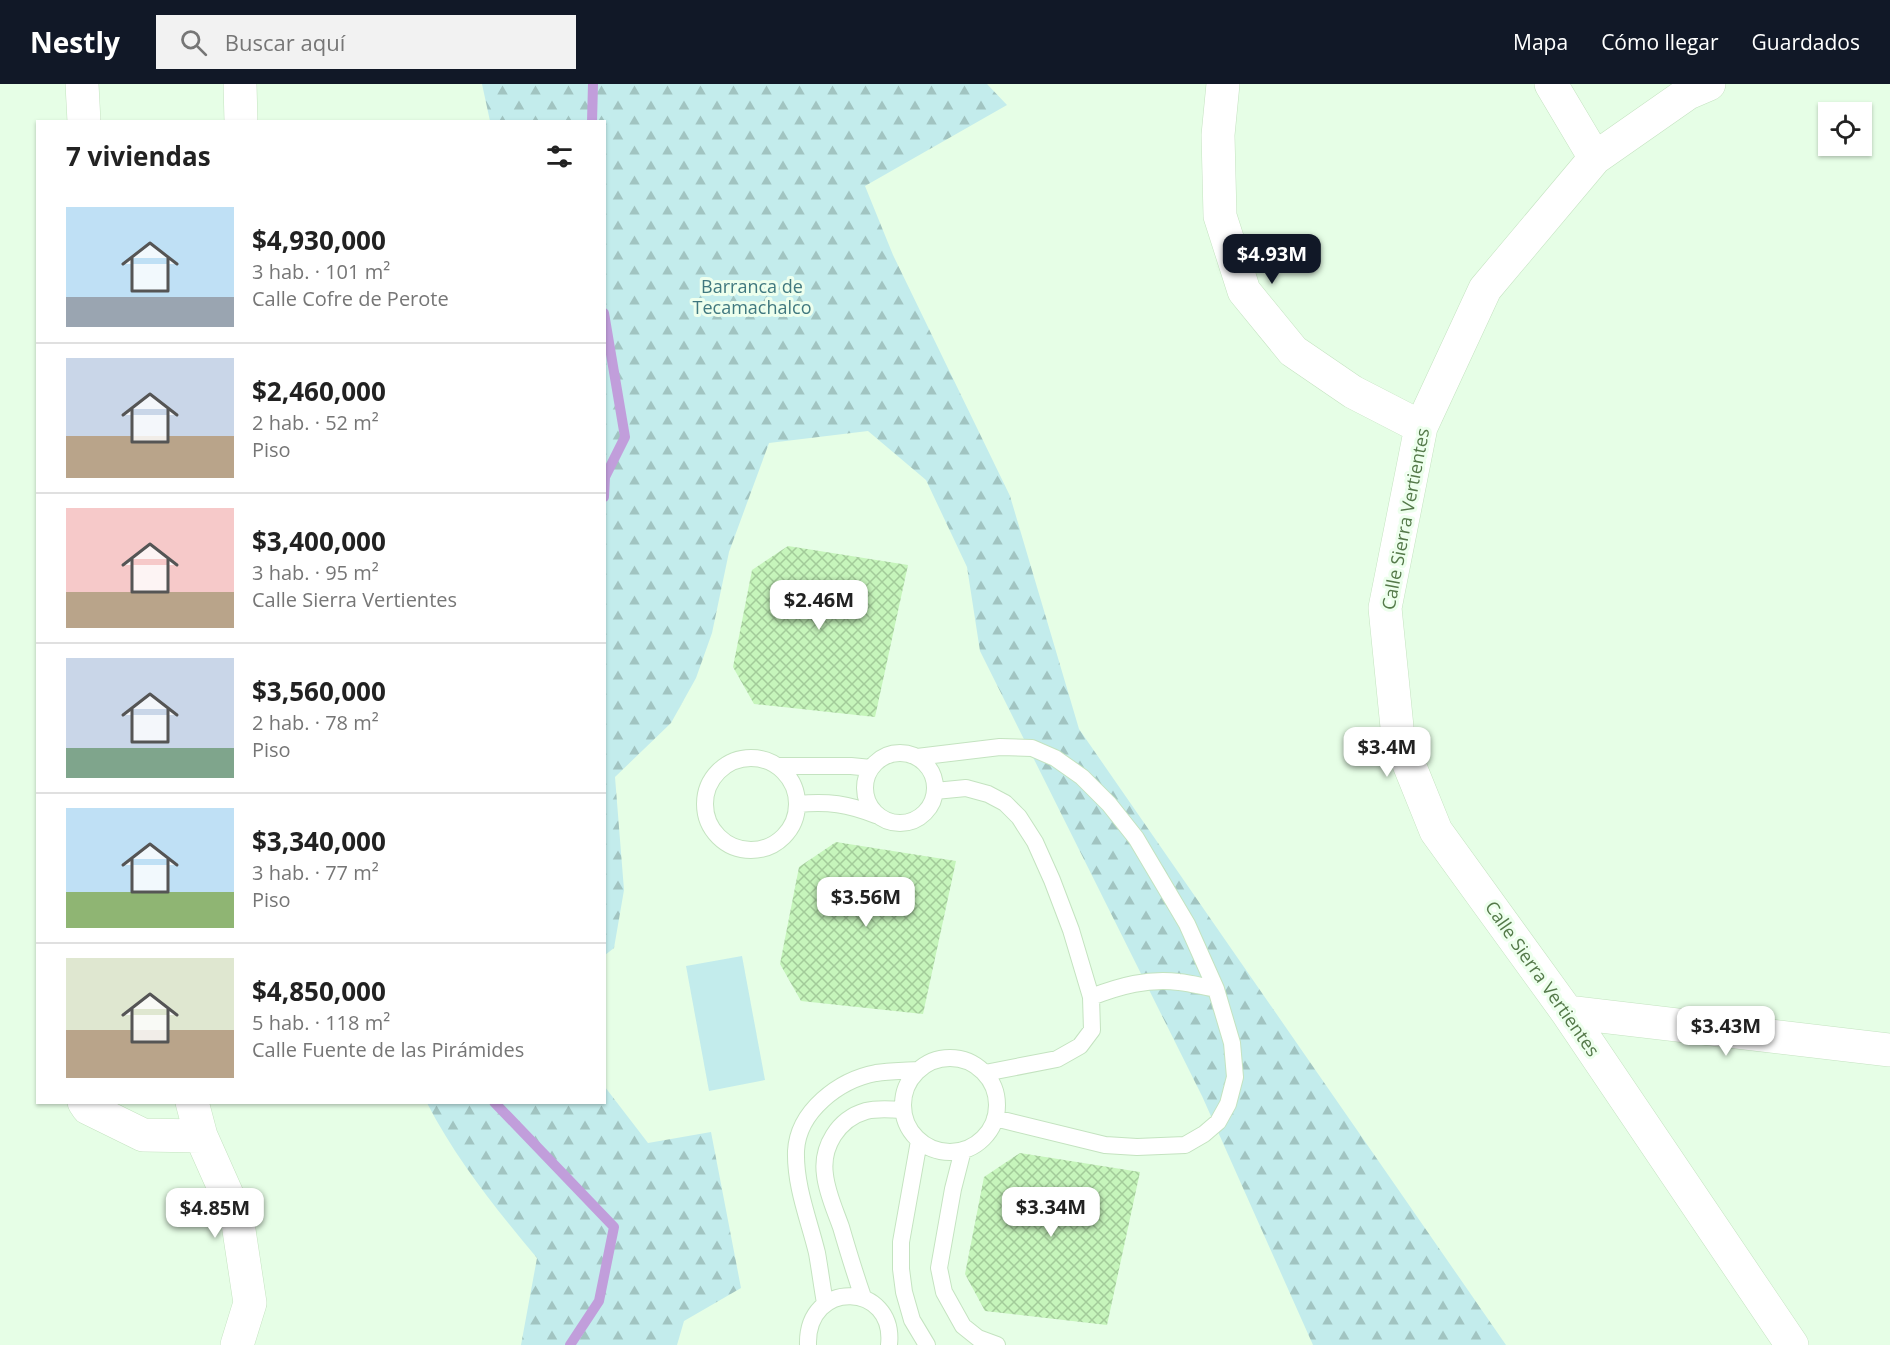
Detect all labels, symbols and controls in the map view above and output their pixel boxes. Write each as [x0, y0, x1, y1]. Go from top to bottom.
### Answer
search box [156, 15, 576, 69]
text: Nestly [30, 23, 120, 61]
icon: search [177, 26, 210, 59]
text: Buscar aquí [225, 27, 345, 57]
text: Mapa [1513, 28, 1568, 56]
text: Cómo llegar [1601, 28, 1719, 56]
text: Guardados [1752, 28, 1860, 56]
map controls [1818, 102, 1872, 156]
button: locate [1818, 102, 1872, 156]
text: 7 viviendas [66, 138, 211, 174]
icon: filters [543, 140, 576, 173]
text: $4,930,000 [252, 222, 386, 258]
icon: home [114, 231, 186, 303]
pin: $4.93M [1223, 234, 1321, 285]
text: $4.93M [1237, 240, 1307, 267]
text: 3 hab. · 101 m² [252, 258, 390, 285]
park label: Barranca de Tecamachalco [693, 274, 811, 319]
text: Calle Cofre de Perote [252, 285, 449, 312]
text: $2,460,000 [252, 373, 386, 409]
icon: home [114, 382, 186, 454]
text: 2 hab. · 52 m² [252, 409, 379, 436]
street label: Calle Sierra Vertientes [1376, 426, 1434, 612]
text: Piso [252, 436, 291, 463]
text: $3,400,000 [252, 523, 386, 559]
icon: home [114, 532, 186, 604]
text: 3 hab. · 95 m² [252, 559, 379, 586]
pin: $2.46M [770, 580, 868, 631]
text: Calle Sierra Vertientes [252, 586, 457, 613]
text: $2.46M [784, 586, 854, 613]
text: $3,560,000 [252, 673, 386, 709]
icon: home [114, 682, 186, 754]
text: 2 hab. · 78 m² [252, 709, 379, 736]
pin: $3.4M [1345, 727, 1429, 778]
text: $3.4M [1358, 733, 1416, 760]
text: Piso [252, 736, 291, 763]
text: $3,340,000 [252, 823, 386, 859]
icon: home [114, 832, 186, 904]
text: 3 hab. · 77 m² [252, 859, 379, 886]
pin: $3.56M [817, 877, 915, 928]
text: $3.56M [831, 883, 901, 910]
text: Piso [252, 886, 291, 913]
street label: Calle Sierra Vertientes [1480, 896, 1606, 1061]
text: $4,850,000 [252, 973, 386, 1009]
icon: home [114, 982, 186, 1054]
pin: $3.43M [1677, 1006, 1775, 1057]
text: 5 hab. · 118 m² [252, 1009, 390, 1036]
text: $3.43M [1691, 1012, 1761, 1039]
text: Calle Fuente de las Pirámides [252, 1036, 524, 1063]
pin: $3.34M [1002, 1187, 1100, 1238]
pin: $4.85M [166, 1188, 264, 1239]
text: $3.34M [1016, 1193, 1086, 1220]
text: $4.85M [180, 1194, 250, 1221]

